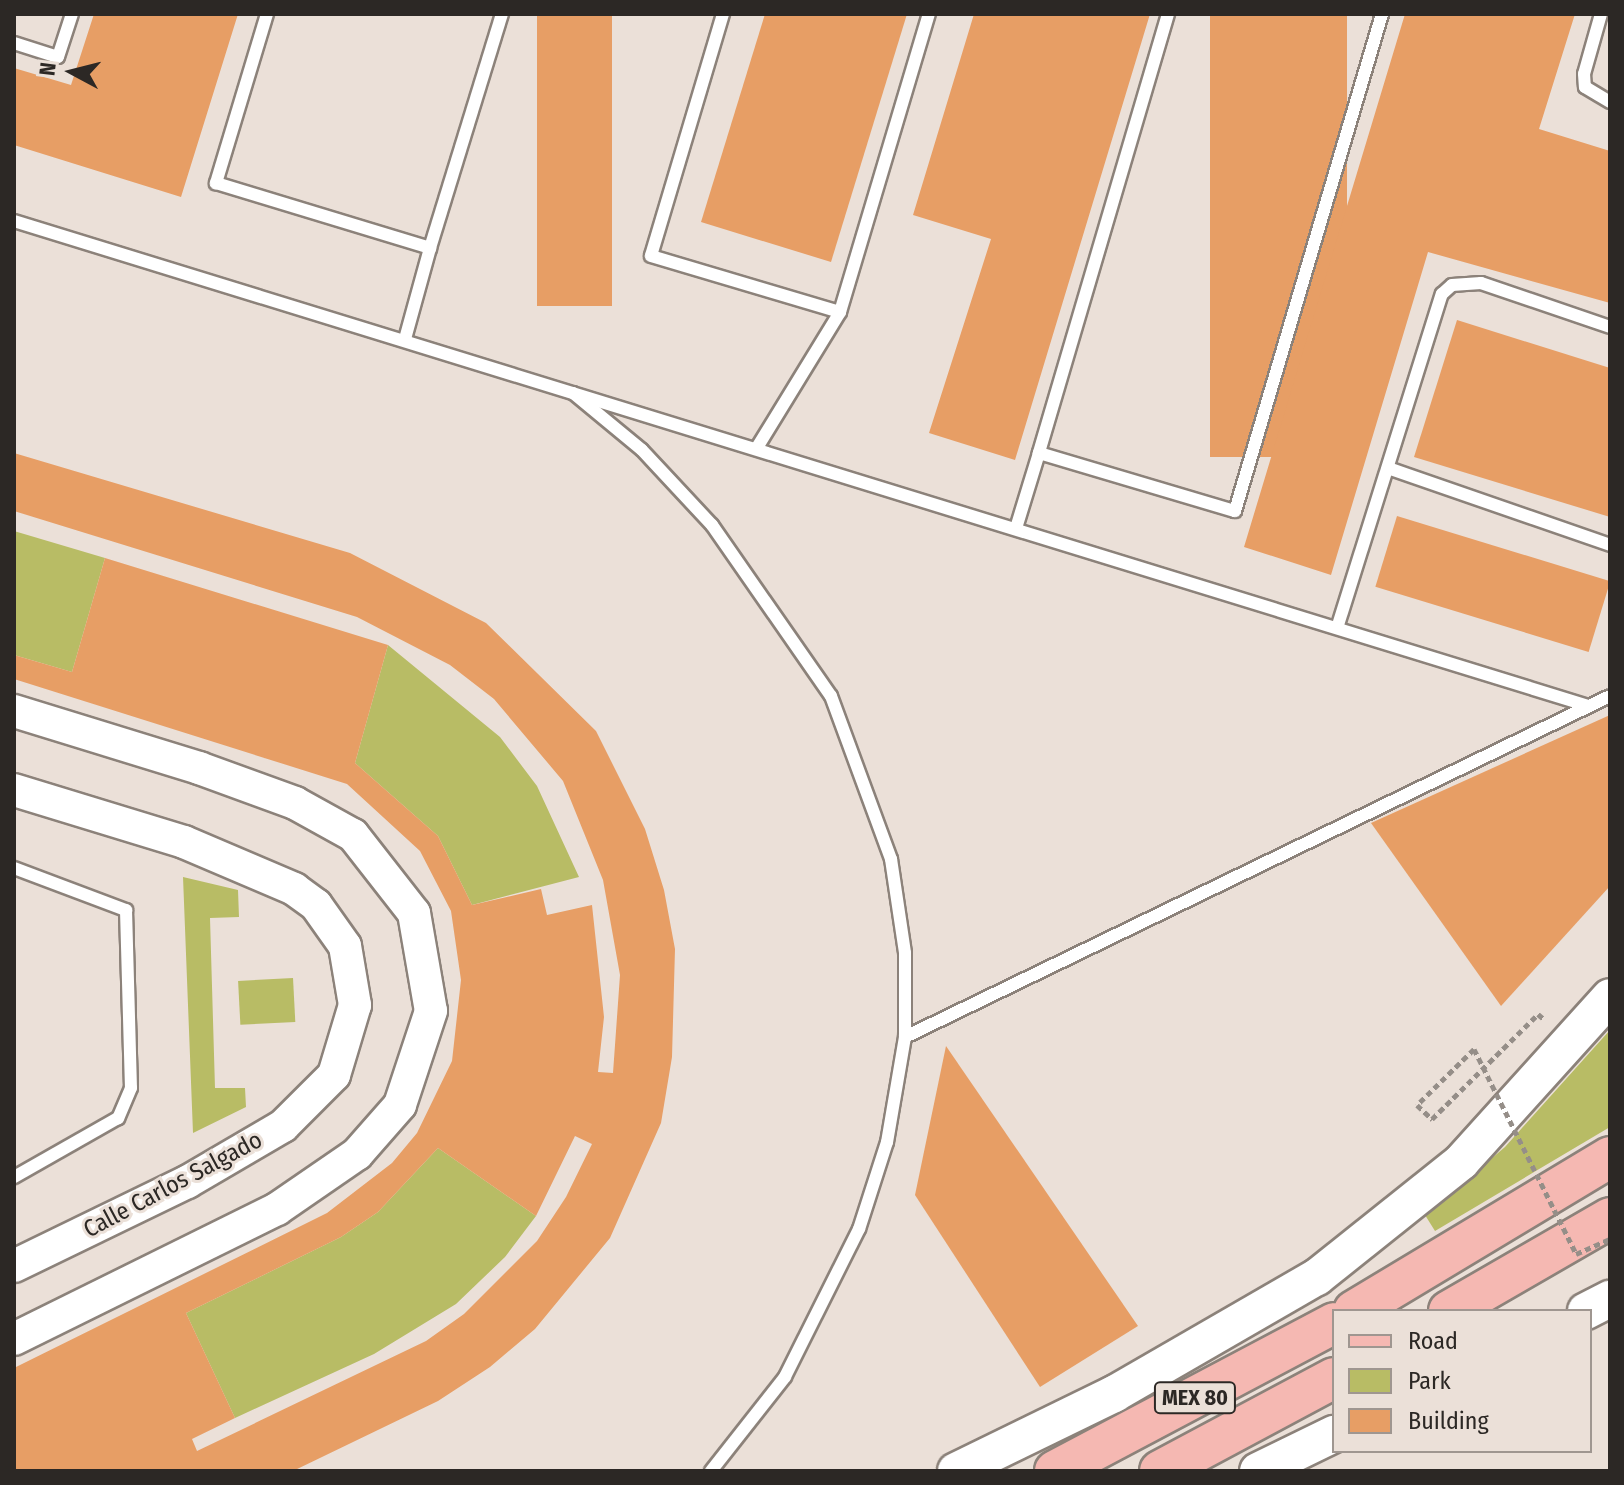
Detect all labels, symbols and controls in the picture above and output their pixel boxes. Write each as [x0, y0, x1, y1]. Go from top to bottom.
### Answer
north arrow [32, 32, 112, 112]
text: N [33, 61, 62, 77]
street label: Calle Carlos Salgado [79, 1126, 267, 1244]
legend [1332, 1309, 1592, 1453]
text: Road [1408, 1327, 1458, 1355]
text: Park [1408, 1367, 1451, 1395]
road number: MEX 80 [1153, 1380, 1237, 1416]
text: Building [1408, 1407, 1489, 1435]

